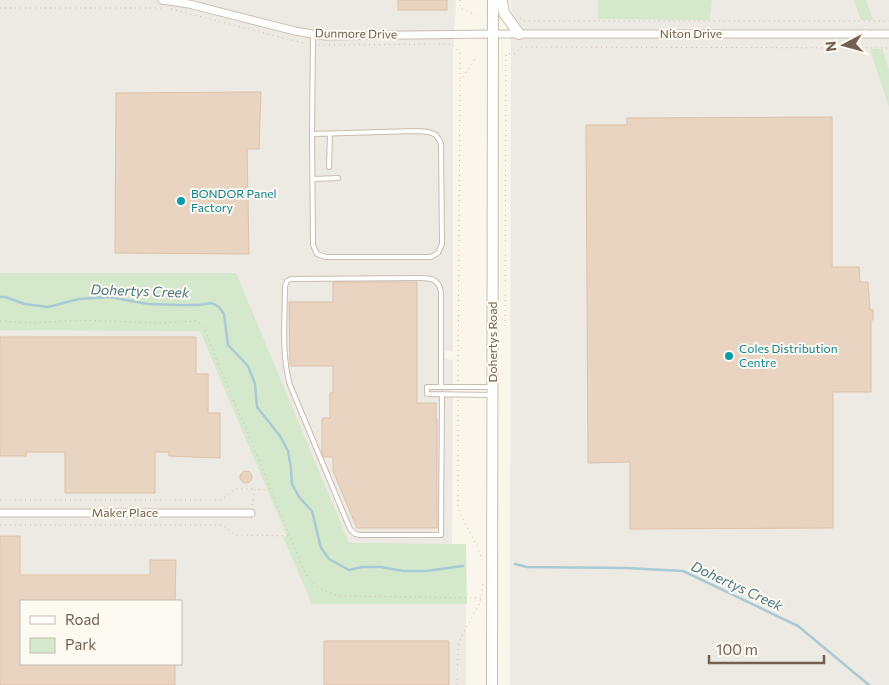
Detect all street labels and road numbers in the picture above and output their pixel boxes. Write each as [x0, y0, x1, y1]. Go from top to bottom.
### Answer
street label: Dunmore Drive [315, 25, 397, 41]
street label: Niton Drive [660, 26, 722, 40]
street label: Dohertys Road [485, 302, 499, 382]
street label: Maker Place [92, 505, 158, 519]

